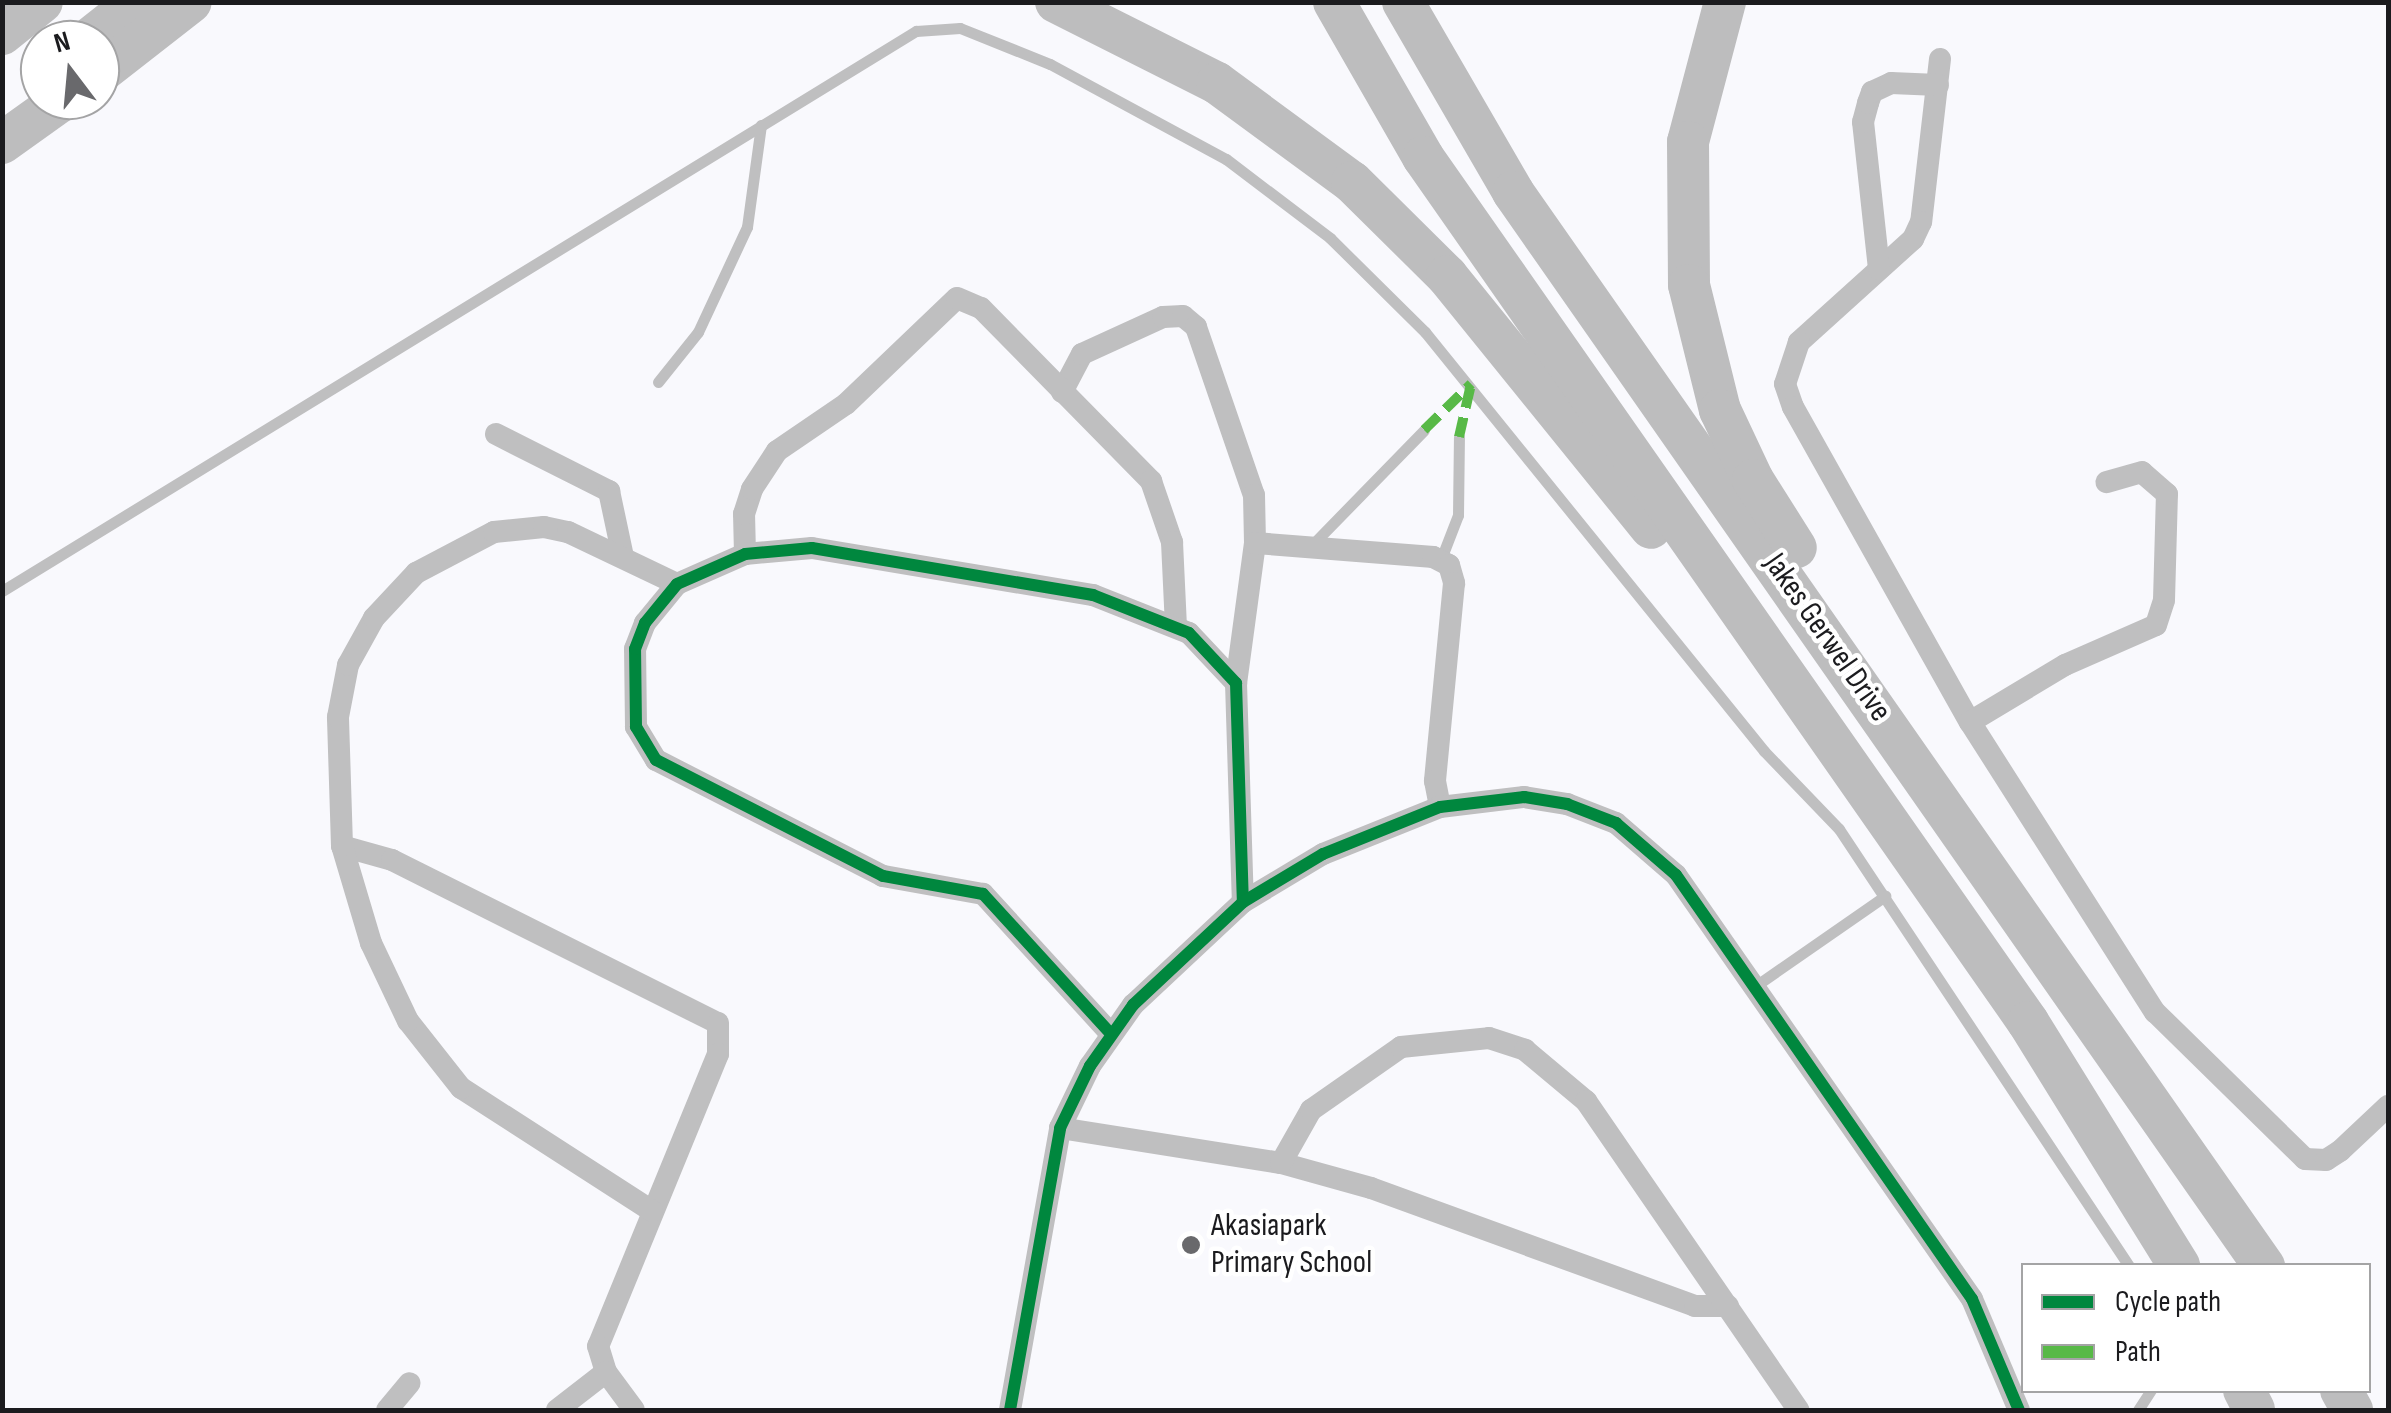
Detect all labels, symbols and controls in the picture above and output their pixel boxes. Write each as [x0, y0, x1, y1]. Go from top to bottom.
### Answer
north arrow [20, 20, 120, 120]
text: N [50, 25, 74, 61]
street label: Jakes Gerwel Drive [1755, 547, 1899, 729]
place label: Akasiapark Primary School [1211, 1208, 1372, 1283]
marker: Akasiapark Primary School [1180, 1234, 1202, 1256]
legend [2021, 1263, 2371, 1393]
text: Cycle path [2115, 1284, 2221, 1320]
text: Path [2115, 1334, 2161, 1370]

